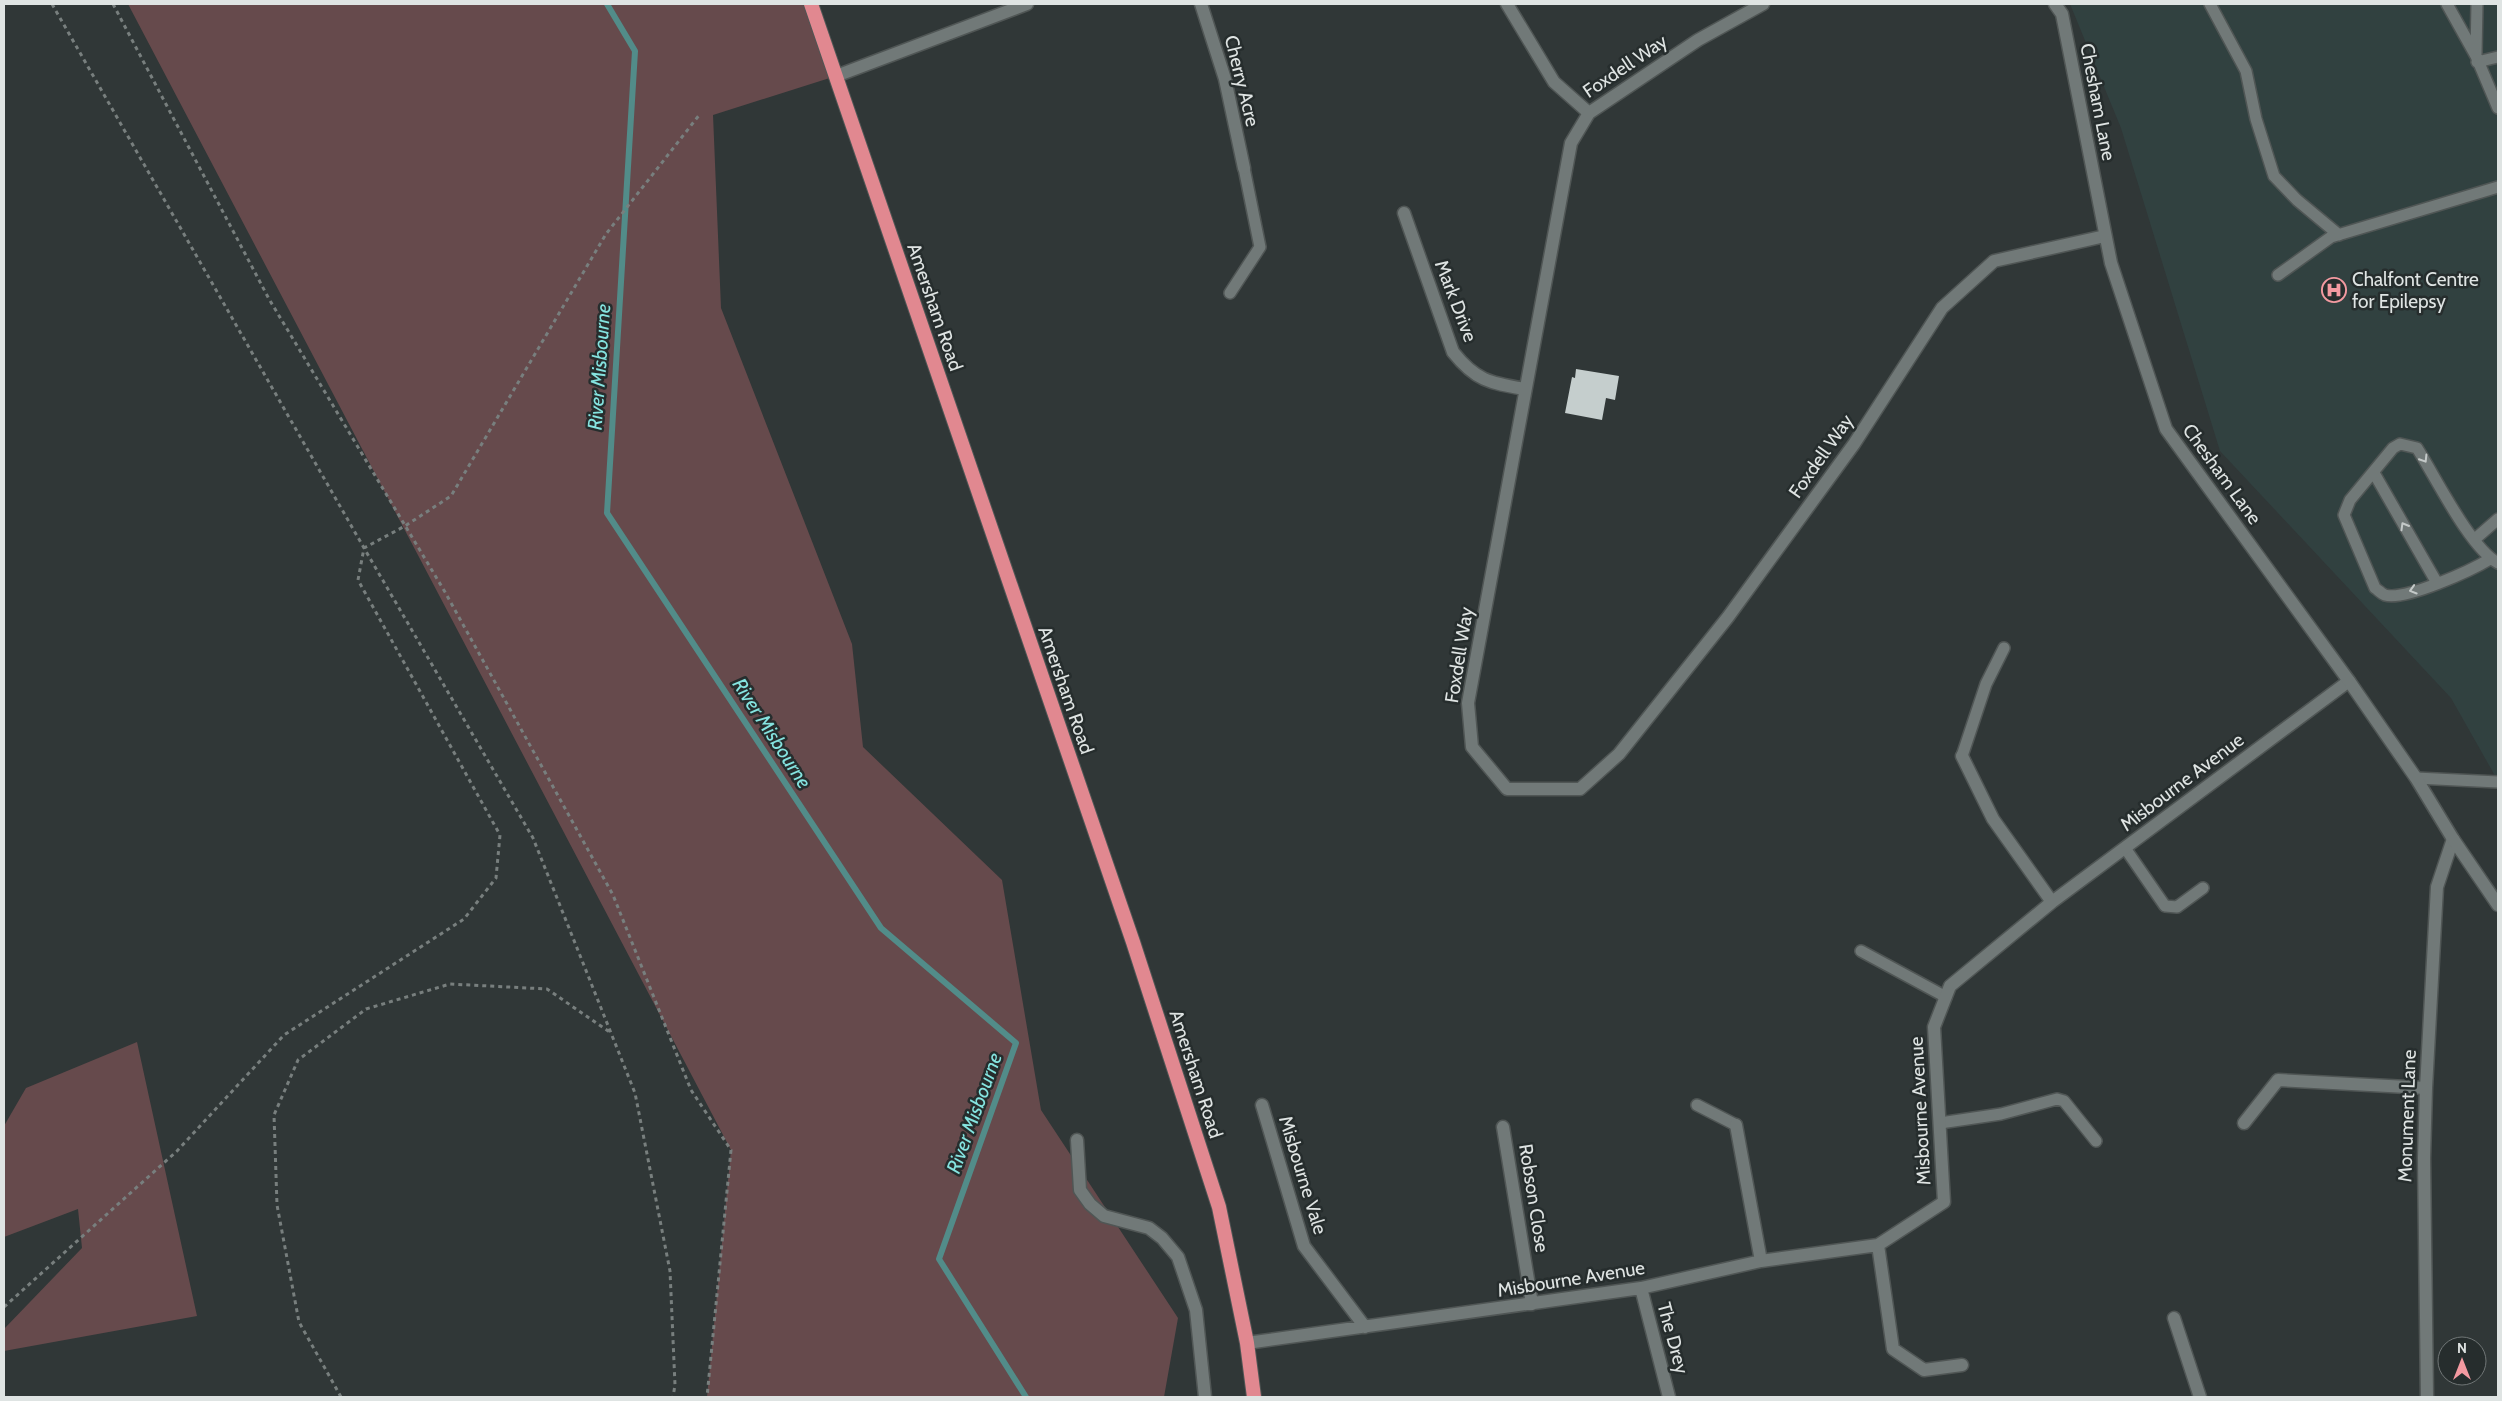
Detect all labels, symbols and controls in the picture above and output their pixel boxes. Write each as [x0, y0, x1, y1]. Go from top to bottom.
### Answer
street label: Foxdell Way [1578, 29, 1672, 103]
street label: Cherry Acre [1220, 33, 1264, 129]
street label: Chesham Lane [2075, 41, 2121, 163]
street label: Amersham Road [902, 240, 968, 374]
street label: Mark Drive [1430, 257, 1482, 345]
place label: Chalfont Centre for Epilepsy [2352, 268, 2479, 313]
hospital icon: Chalfont Centre for Epilepsy [2321, 277, 2347, 303]
water label: River Misbourne [583, 303, 615, 431]
street label: Foxdell Way [1784, 409, 1858, 502]
street label: Chesham Lane [2178, 419, 2266, 529]
one-way arrow [2418, 453, 2427, 463]
one-way arrow [2400, 522, 2410, 531]
one-way arrow [2410, 585, 2418, 595]
street label: Foxdell Way [1440, 605, 1478, 705]
street label: Amersham Road [1033, 623, 1099, 757]
water label: River Misbourne [727, 673, 817, 793]
street label: Misbourne Avenue [2116, 728, 2249, 836]
street label: Amersham Road [1164, 1007, 1228, 1141]
street label: Misbourne Avenue [1905, 1036, 1935, 1186]
water label: River Misbourne [941, 1049, 1007, 1177]
street label: Monument Lane [2393, 1049, 2421, 1183]
street label: Misbourne Vale [1274, 1113, 1332, 1237]
street label: Robson Close [1514, 1142, 1554, 1254]
street label: Misbourne Avenue [1496, 1256, 1647, 1302]
street label: The Drey [1652, 1300, 1694, 1377]
north arrow [2437, 1336, 2487, 1386]
text: N [2457, 1339, 2467, 1357]

